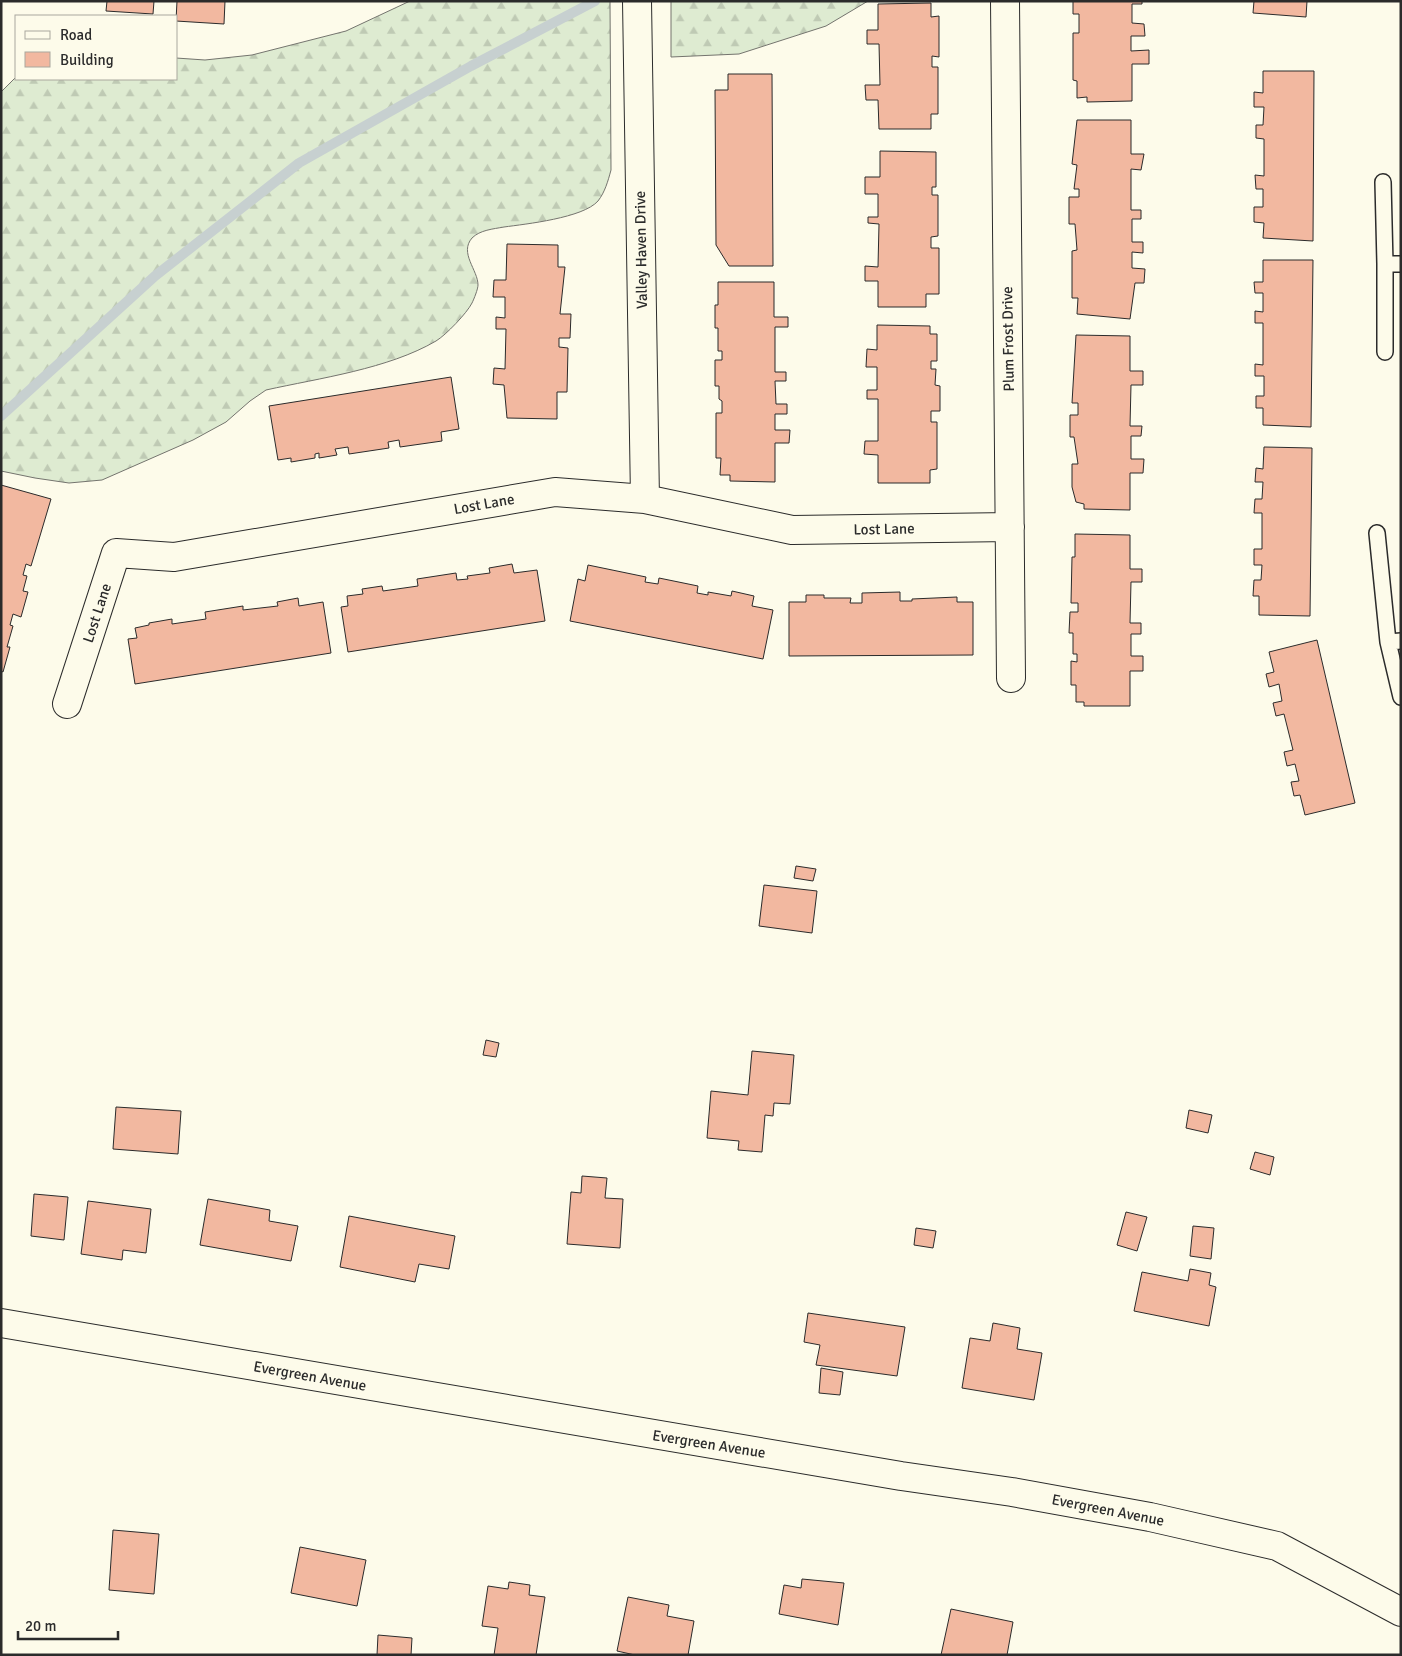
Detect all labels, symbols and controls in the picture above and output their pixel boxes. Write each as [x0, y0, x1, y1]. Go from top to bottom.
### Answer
legend [15, 15, 178, 80]
text: Road [60, 26, 92, 44]
text: Building [60, 51, 114, 69]
street label: Valley Haven Drive [631, 191, 651, 309]
street label: Plum Frost Drive [998, 286, 1018, 392]
street label: Lost Lane [452, 490, 516, 518]
street label: Lost Lane [853, 519, 915, 539]
street label: Lost Lane [79, 581, 115, 645]
street label: Evergreen Avenue [252, 1357, 368, 1395]
street label: Evergreen Avenue [651, 1426, 767, 1462]
street label: Evergreen Avenue [1050, 1490, 1166, 1530]
scale bar [18, 1608, 118, 1640]
text: 20 m [25, 1617, 56, 1635]

